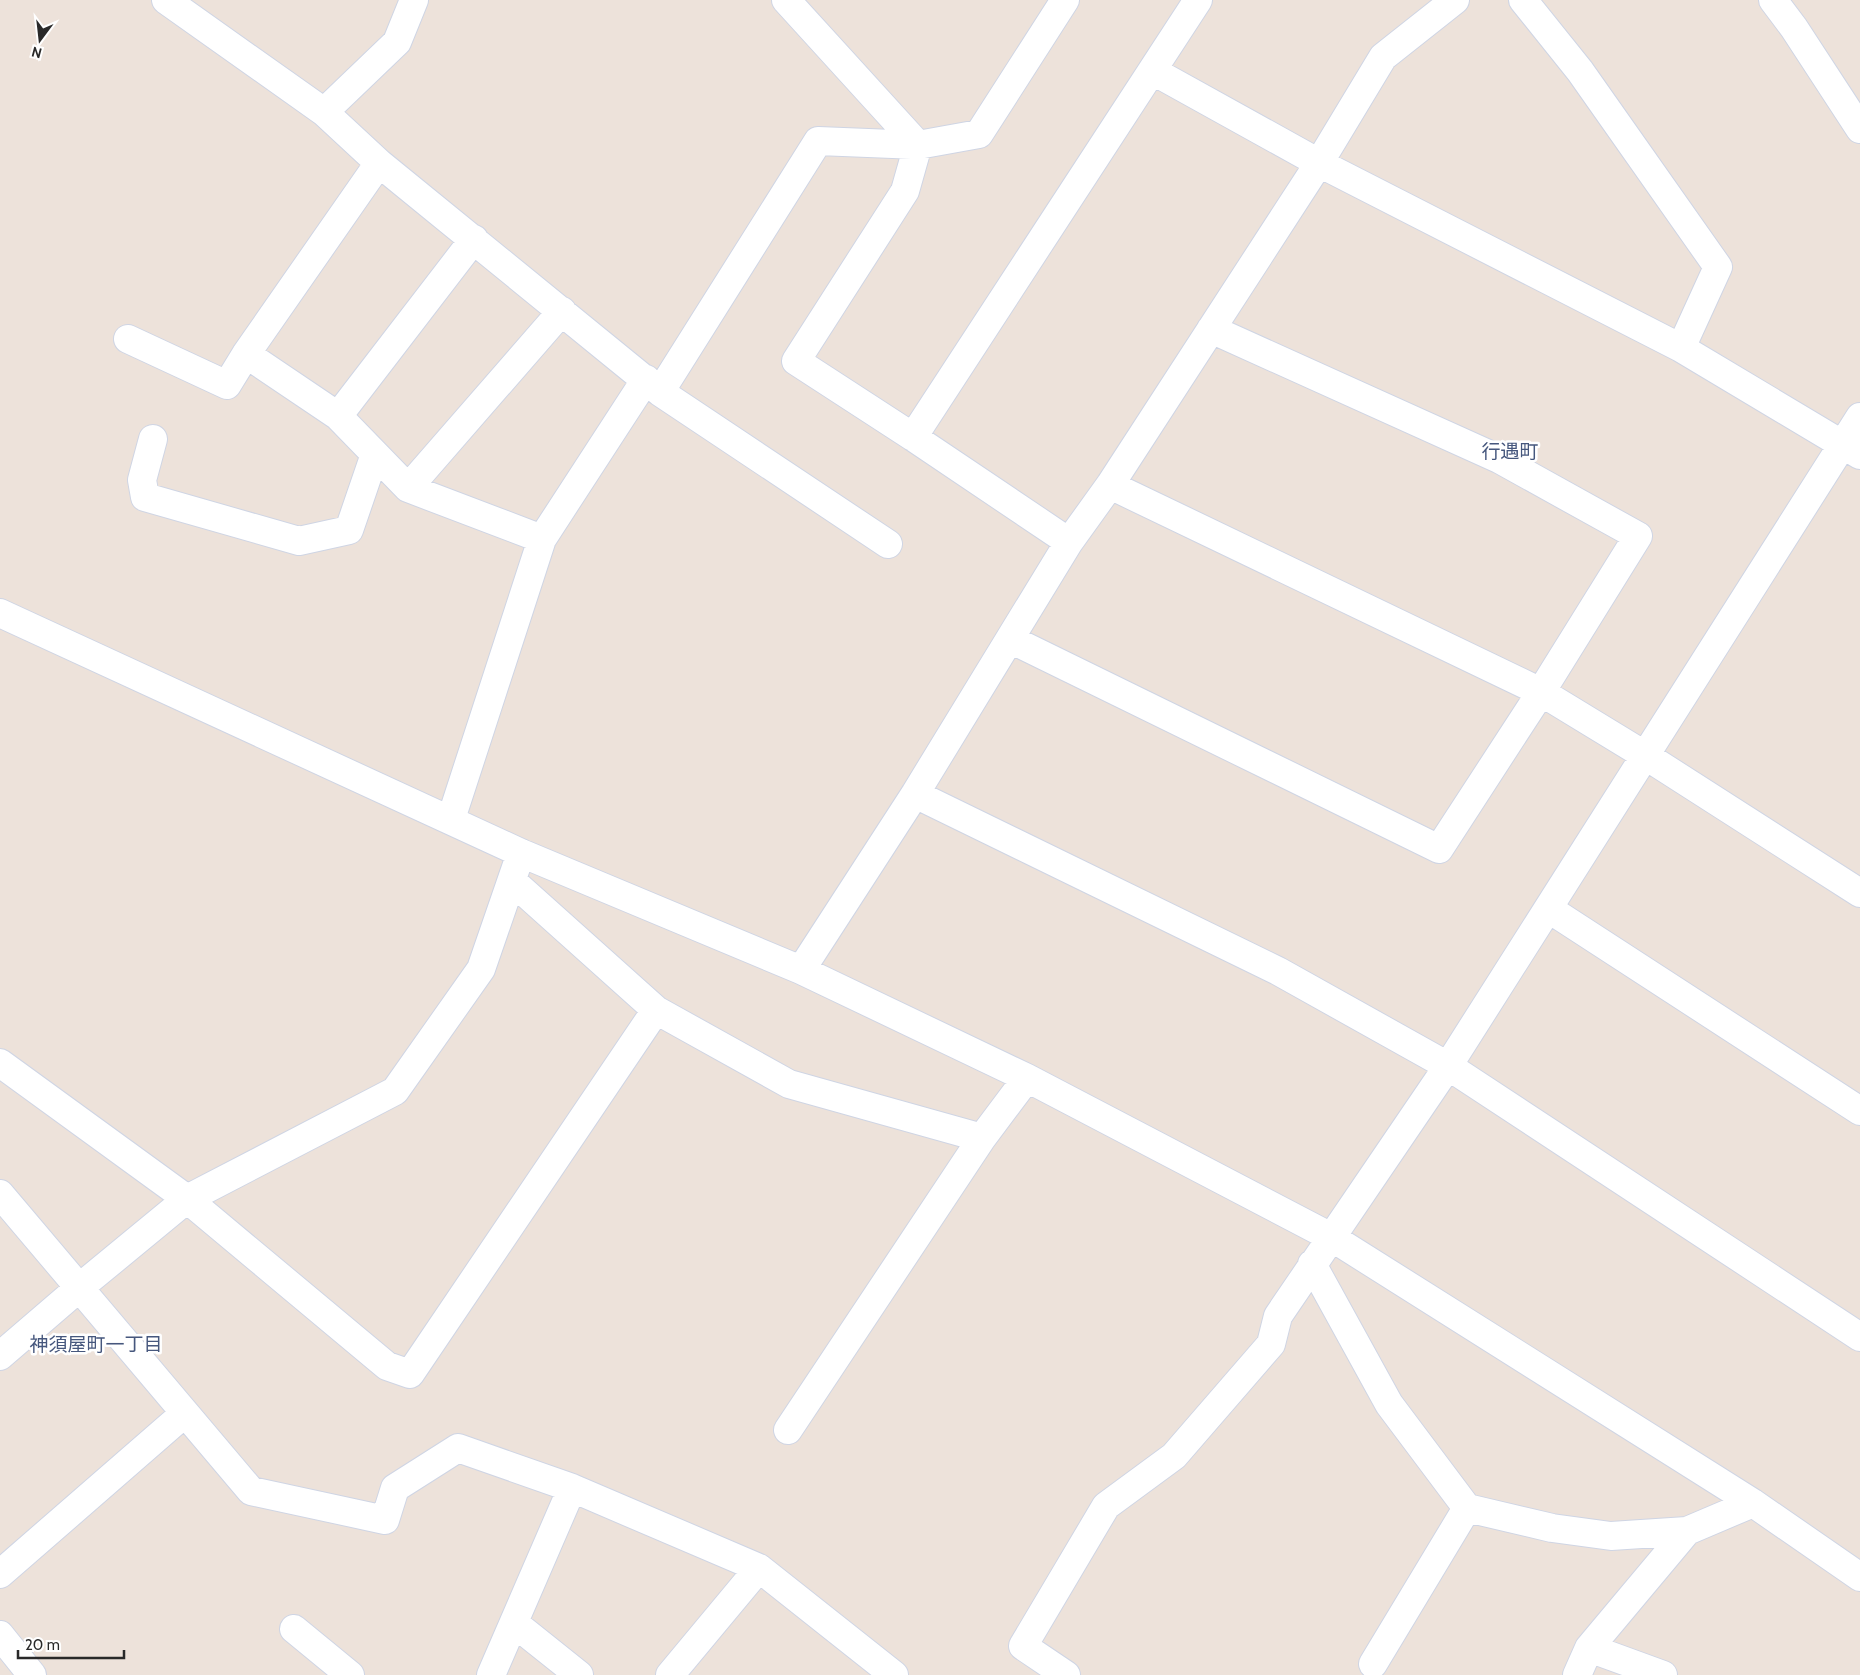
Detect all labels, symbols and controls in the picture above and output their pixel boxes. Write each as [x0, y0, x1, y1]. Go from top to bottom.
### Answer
north arrow [15, 15, 65, 65]
text: N [30, 43, 44, 63]
district label: 行遇町 [1481, 440, 1539, 463]
district label: 神須屋町一丁目 [29, 1333, 163, 1356]
scale bar [18, 1628, 124, 1660]
text: 20 m [25, 1636, 60, 1654]

